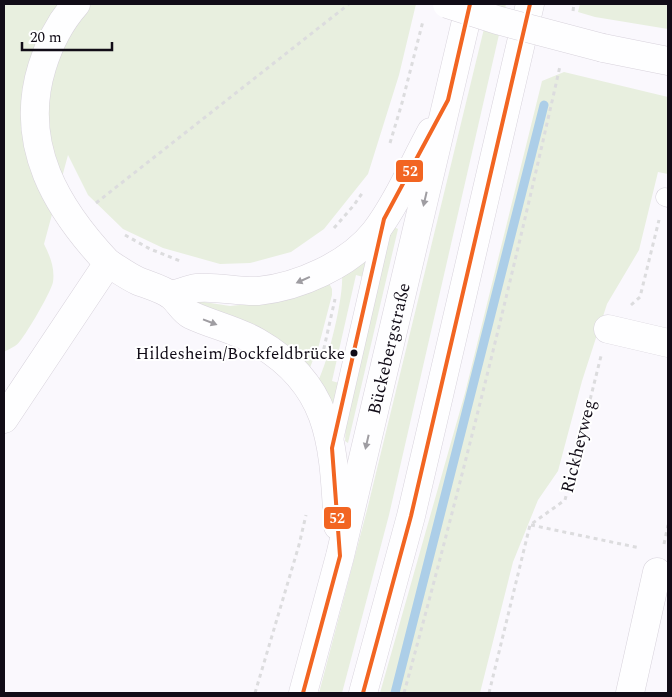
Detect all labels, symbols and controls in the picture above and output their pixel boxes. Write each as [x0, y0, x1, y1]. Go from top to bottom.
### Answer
scale bar [22, 20, 112, 52]
text: 20 m [30, 26, 62, 49]
line badge: 52 [395, 159, 424, 183]
text: 52 [402, 161, 418, 182]
one-way arrow [421, 191, 429, 206]
one-way arrow [296, 277, 310, 285]
street label: Bückebergstraße [361, 280, 418, 417]
one-way arrow [203, 318, 218, 326]
place label: Hildesheim/Bockfeldbrücke [136, 341, 345, 367]
marker: Hildesheim/Bockfeldbrücke [349, 348, 359, 358]
street label: Rickheyweg [554, 396, 603, 496]
one-way arrow [363, 435, 371, 450]
line badge: 52 [323, 506, 352, 530]
text: 52 [329, 508, 345, 529]

